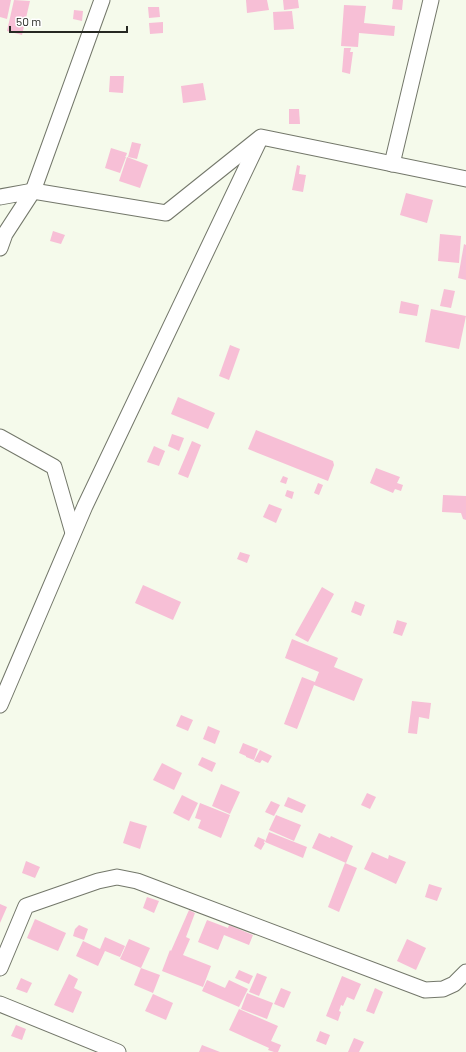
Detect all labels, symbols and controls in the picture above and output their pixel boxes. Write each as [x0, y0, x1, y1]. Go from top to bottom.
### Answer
scale bar [10, 8, 127, 34]
text: 50 m [16, 14, 41, 28]

